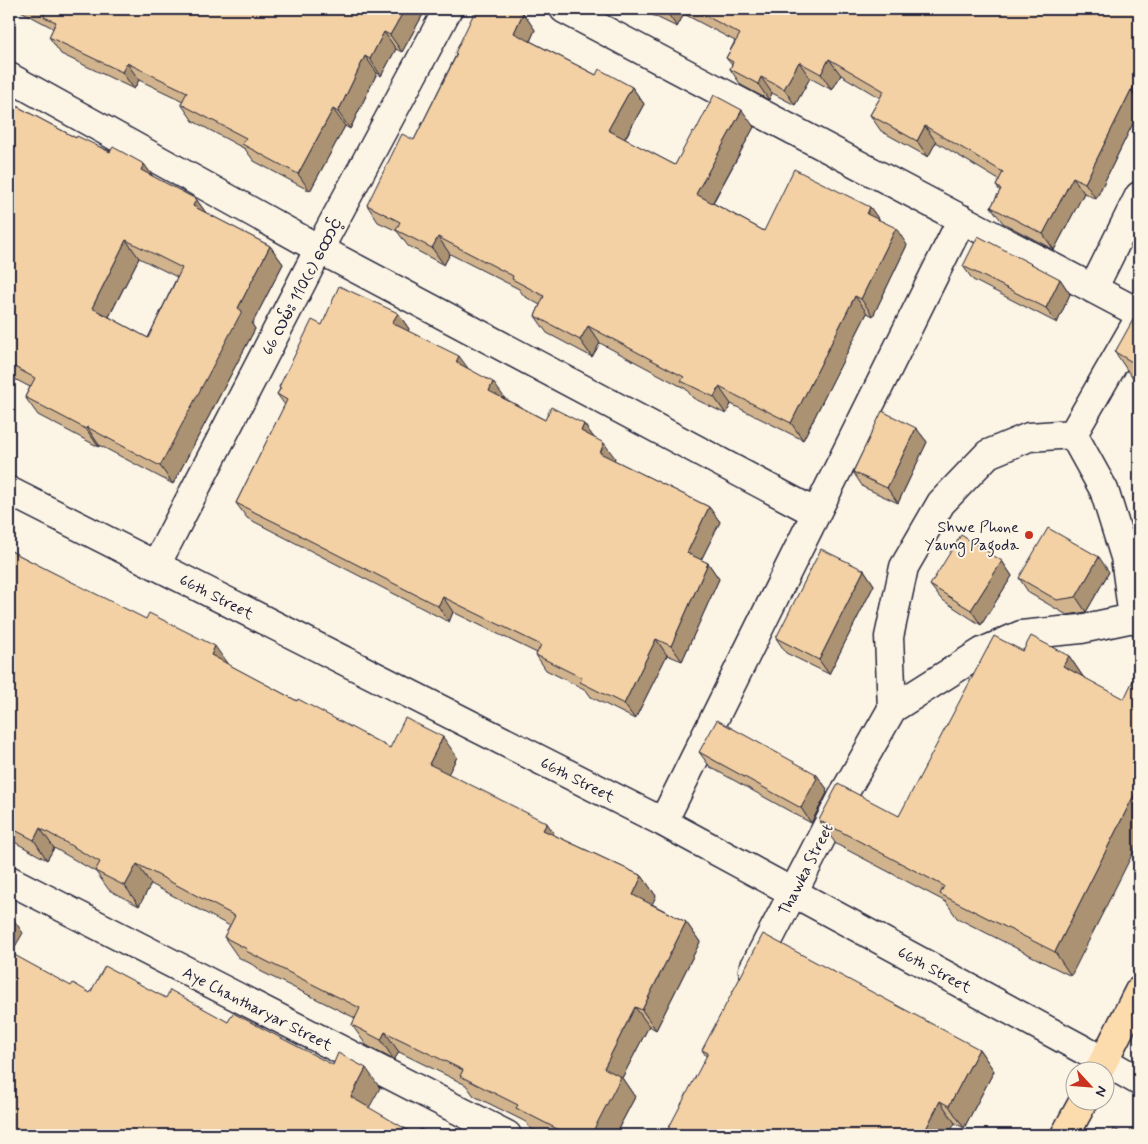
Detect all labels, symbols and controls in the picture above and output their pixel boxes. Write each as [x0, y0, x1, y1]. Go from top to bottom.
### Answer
street label: 66 လမ်း 110(c) ထောင့် [255, 213, 347, 359]
place label: Shwe Phone Yaung Pagoda [924, 517, 1019, 557]
marker: Shwe Phone Yaung Pagoda [1023, 529, 1035, 541]
street label: 66th Street [176, 570, 258, 625]
street label: 66th Street [537, 753, 619, 808]
street label: Thawka Street [774, 820, 839, 919]
street label: 66th Street [894, 942, 975, 999]
street label: Aye Chantharyar Street [179, 962, 336, 1057]
north arrow [1066, 1062, 1116, 1112]
text: N [1091, 1083, 1111, 1099]

